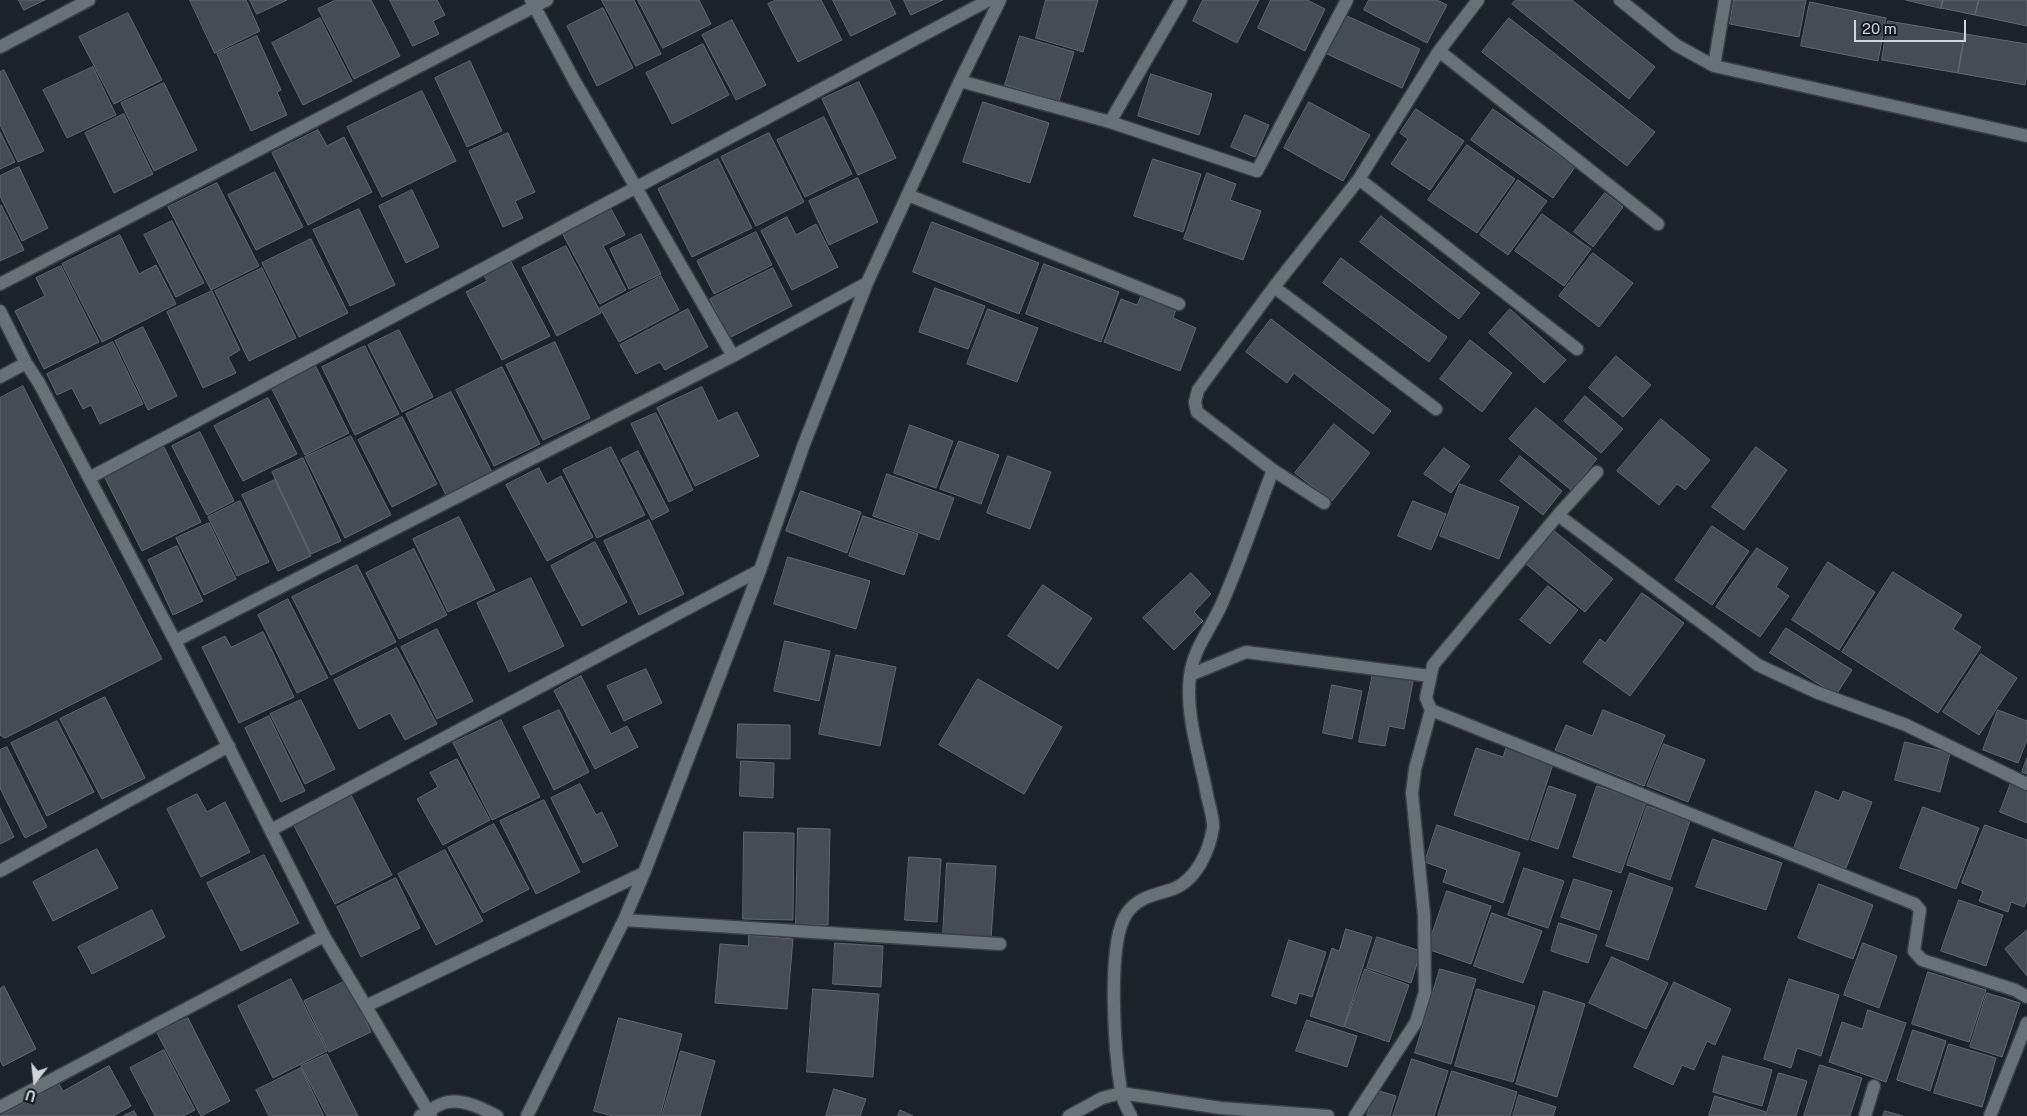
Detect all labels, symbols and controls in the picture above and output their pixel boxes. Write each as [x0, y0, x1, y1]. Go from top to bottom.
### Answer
scale bar [1857, 10, 1970, 42]
text: 20 m [1862, 20, 1897, 37]
north arrow [10, 1056, 60, 1106]
text: U [24, 1086, 38, 1105]

